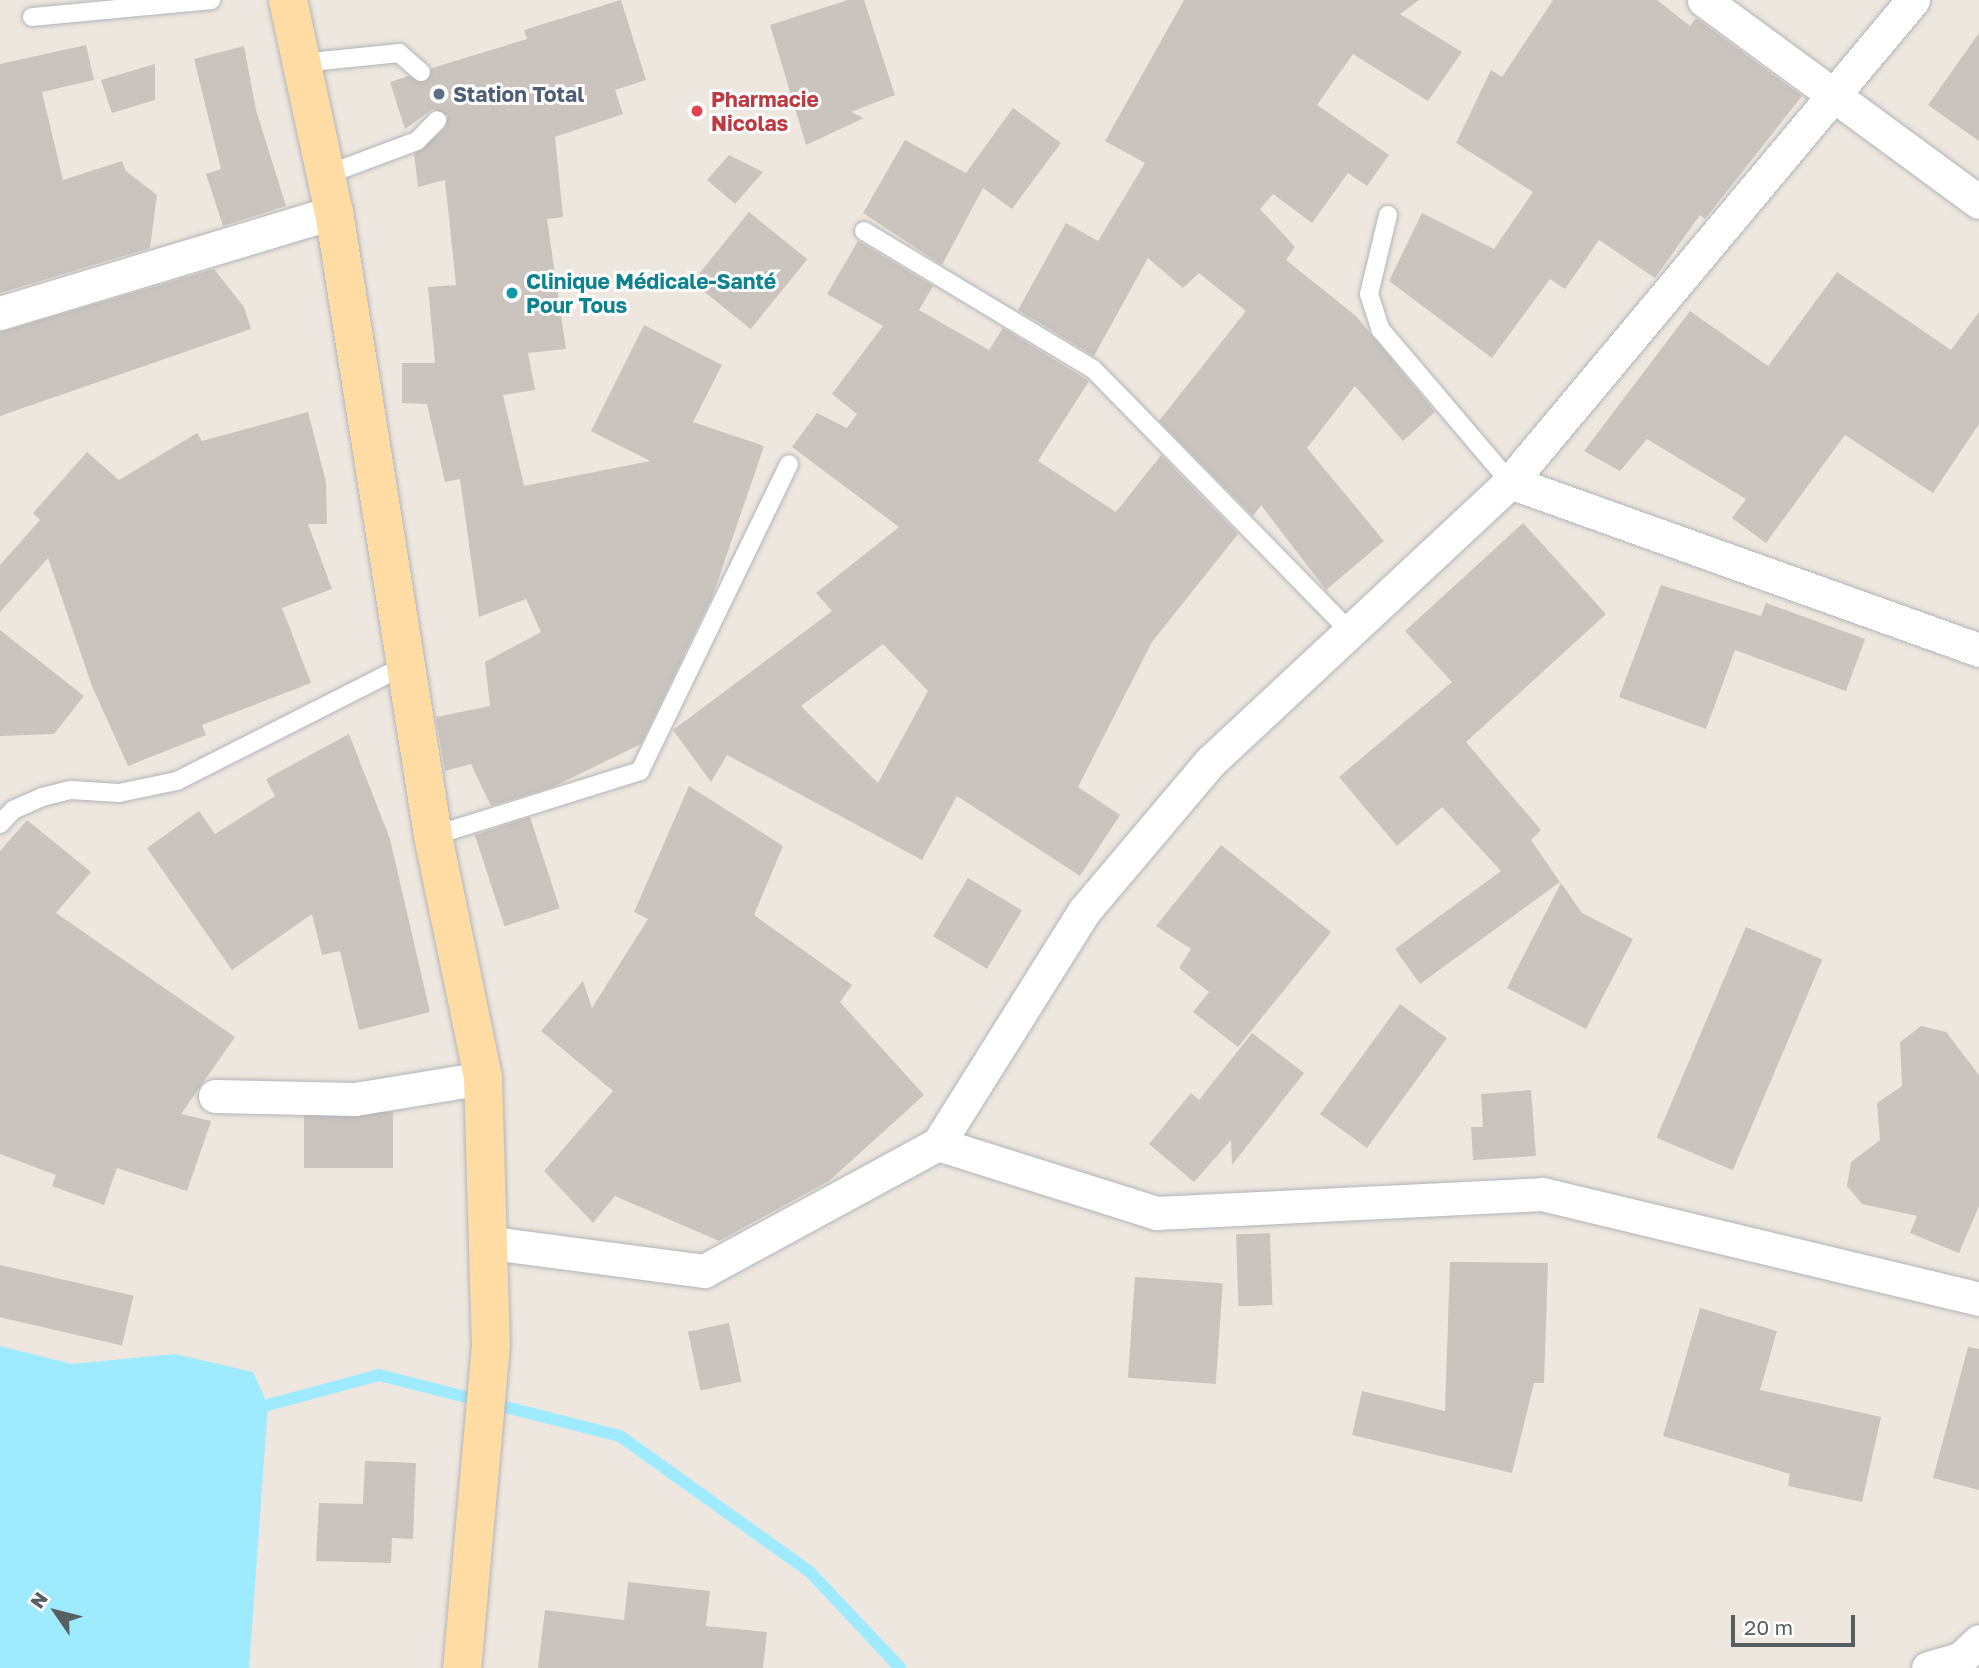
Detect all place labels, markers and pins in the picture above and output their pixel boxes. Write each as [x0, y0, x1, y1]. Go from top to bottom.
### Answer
place label: Station Total [453, 81, 584, 107]
marker: Station Total [431, 86, 447, 102]
place label: Pharmacie Nicolas [711, 86, 819, 136]
marker: Pharmacie Nicolas [689, 103, 705, 119]
place label: Clinique Médicale-Santé Pour Tous [526, 268, 776, 318]
marker: Clinique Médicale-Santé Pour Tous [504, 285, 520, 301]

